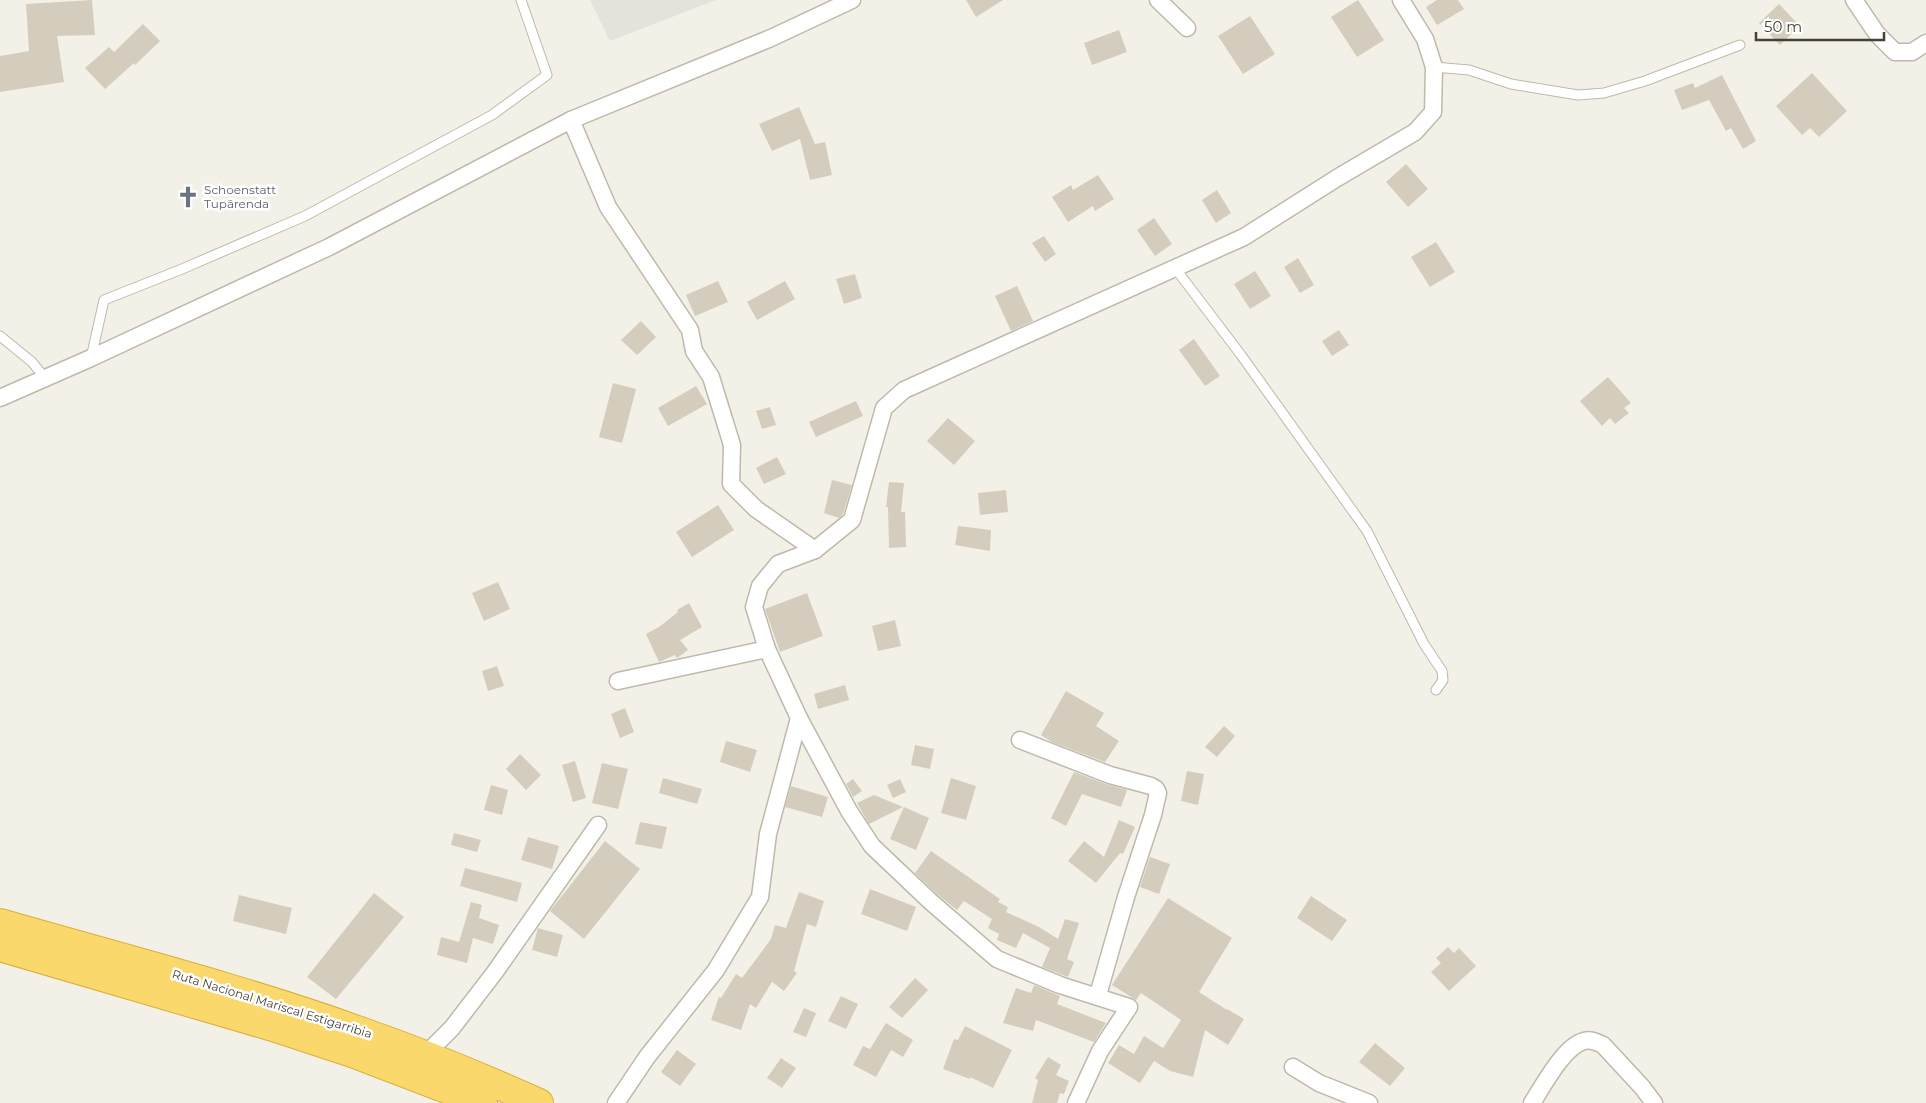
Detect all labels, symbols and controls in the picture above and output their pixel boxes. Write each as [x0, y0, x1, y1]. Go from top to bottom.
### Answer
scale bar [1756, 10, 1884, 42]
text: 50 m [1764, 17, 1802, 36]
place label: Schoenstatt Tupãrenda [204, 182, 276, 211]
church icon: Schoenstatt Tupãrenda [175, 184, 201, 210]
street label: Ruta Nacional Mariscal Estigarribia [170, 966, 374, 1041]

